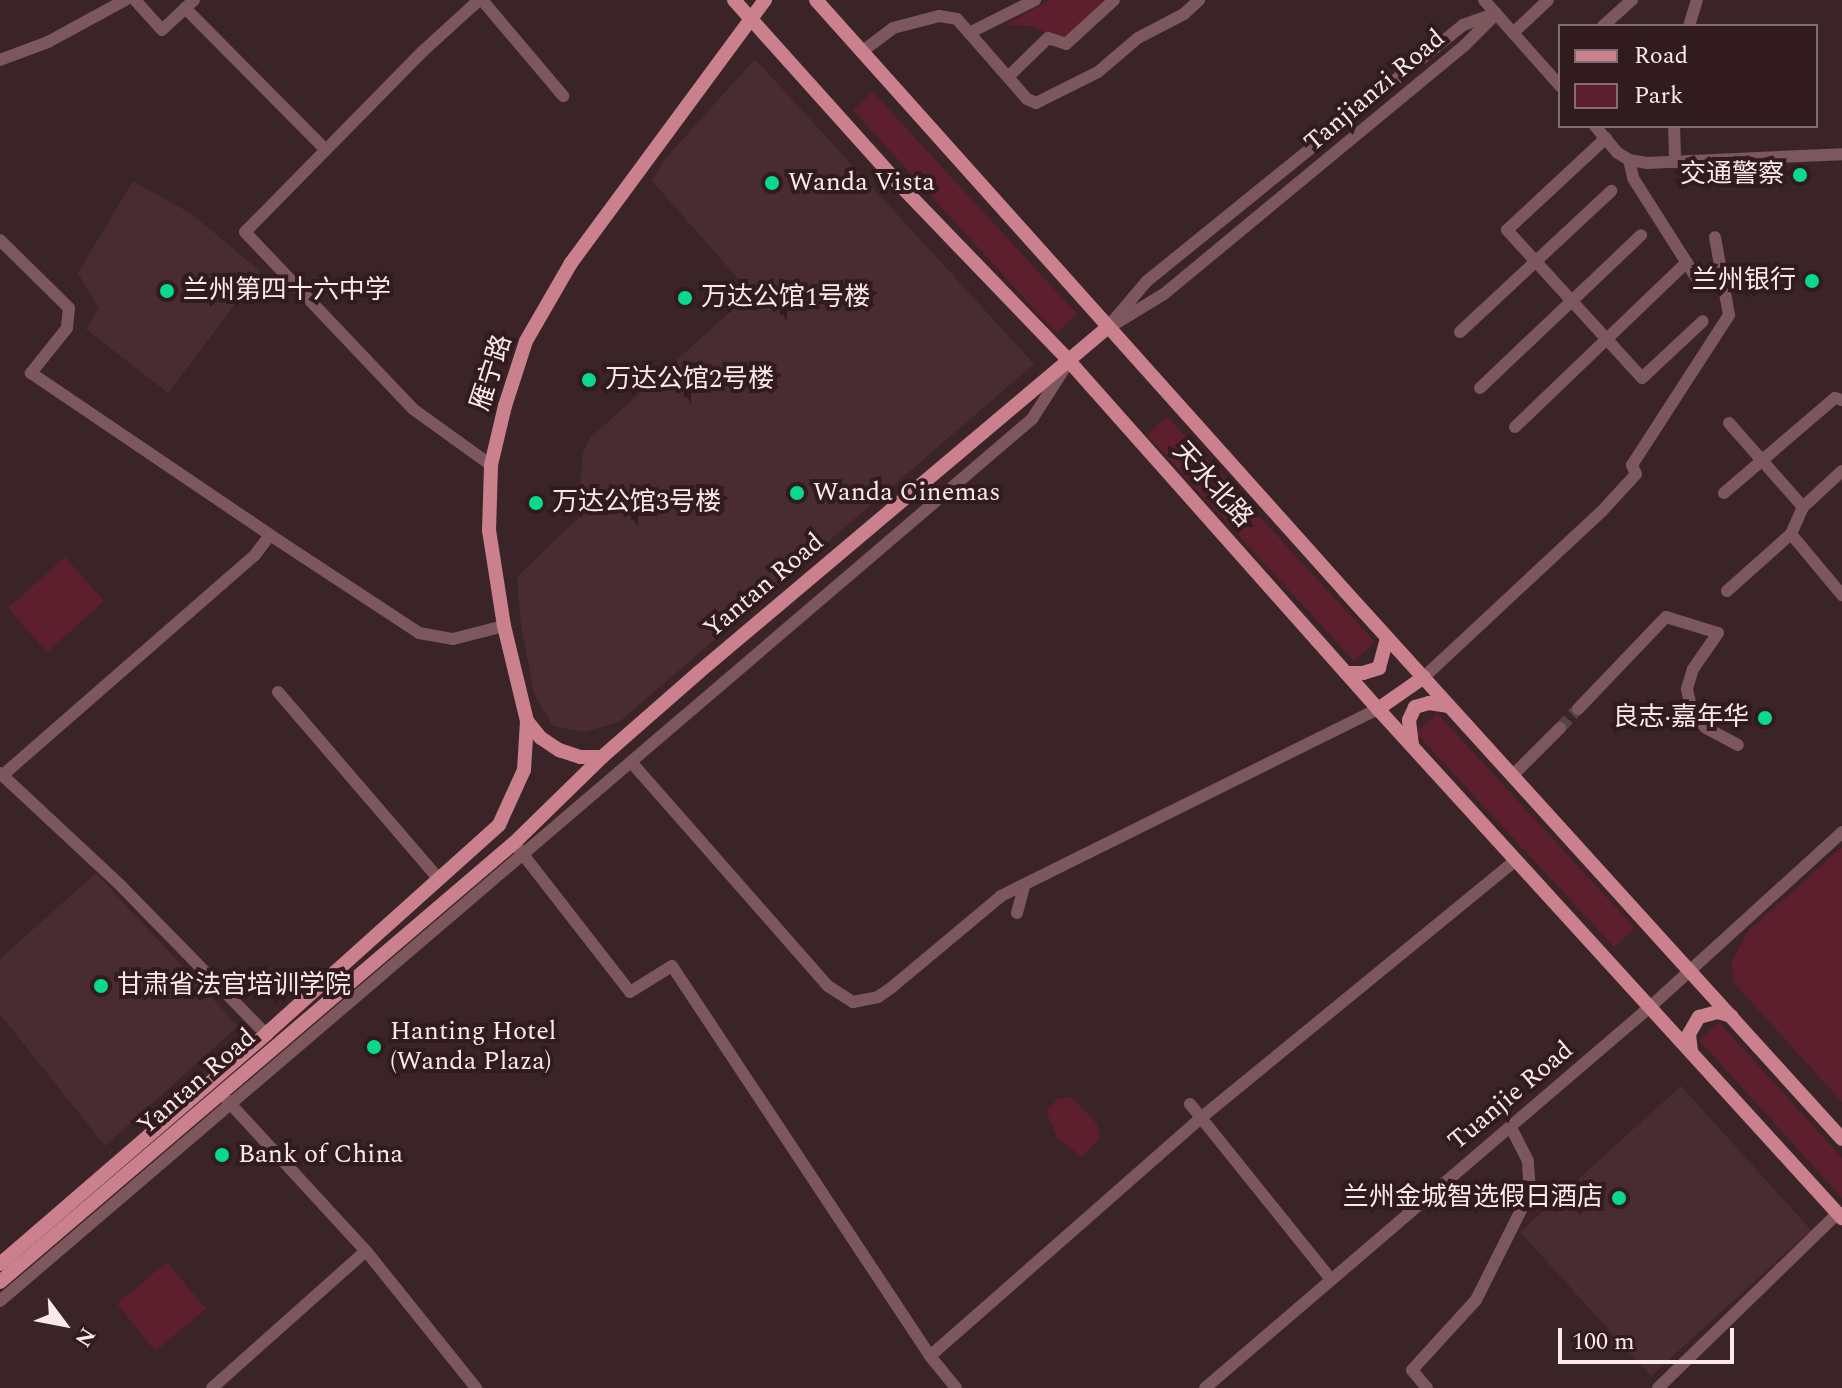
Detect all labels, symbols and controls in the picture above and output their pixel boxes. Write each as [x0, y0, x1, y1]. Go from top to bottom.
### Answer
street label: Tanjianzi Road [1298, 23, 1452, 159]
legend [1558, 24, 1818, 128]
text: Road [1634, 38, 1688, 74]
text: Park [1634, 78, 1684, 114]
place label: 交通警察 [1680, 159, 1784, 191]
marker: 交通警察 [1791, 166, 1809, 184]
place label: Wanda Vista [788, 167, 935, 199]
marker: Wanda Vista [763, 174, 781, 192]
place label: 兰州银行 [1692, 265, 1796, 297]
marker: 兰州银行 [1803, 272, 1821, 290]
place label: 兰州第四十六中学 [183, 275, 391, 307]
marker: 兰州第四十六中学 [158, 282, 176, 300]
place label: 万达公馆1号楼 [701, 282, 870, 314]
marker: 万达公馆1号楼 [676, 289, 694, 307]
street label: 雁宁路 [465, 331, 519, 415]
place label: 万达公馆2号楼 [605, 364, 774, 396]
marker: 万达公馆2号楼 [580, 371, 598, 389]
street label: 天水北路 [1166, 436, 1258, 534]
place label: Wanda Cinemas [813, 477, 1000, 509]
marker: Wanda Cinemas [788, 484, 806, 502]
place label: 万达公馆3号楼 [552, 487, 721, 519]
marker: 万达公馆3号楼 [527, 494, 545, 512]
street label: Yantan Road [698, 527, 830, 645]
place label: 良志·嘉年华 [1613, 702, 1749, 734]
marker: 良志·嘉年华 [1756, 709, 1774, 727]
place label: 甘肃省法官培训学院 [117, 970, 351, 1002]
marker: 甘肃省法官培训学院 [92, 977, 110, 995]
place label: Hanting Hotel (Wanda Plaza) [390, 1016, 556, 1078]
street label: Yantan Road [131, 1022, 263, 1142]
street label: Tuanjie Road [1442, 1035, 1580, 1157]
marker: Hanting Hotel (Wanda Plaza) [365, 1038, 383, 1056]
place label: Bank of China [238, 1139, 403, 1171]
marker: Bank of China [213, 1146, 231, 1164]
place label: 兰州金城智选假日酒店 [1343, 1182, 1603, 1214]
marker: 兰州金城智选假日酒店 [1610, 1189, 1628, 1207]
north arrow [24, 1284, 104, 1364]
scale bar [1562, 1312, 1738, 1362]
text: N [66, 1321, 104, 1353]
text: 100 m [1572, 1324, 1635, 1360]

